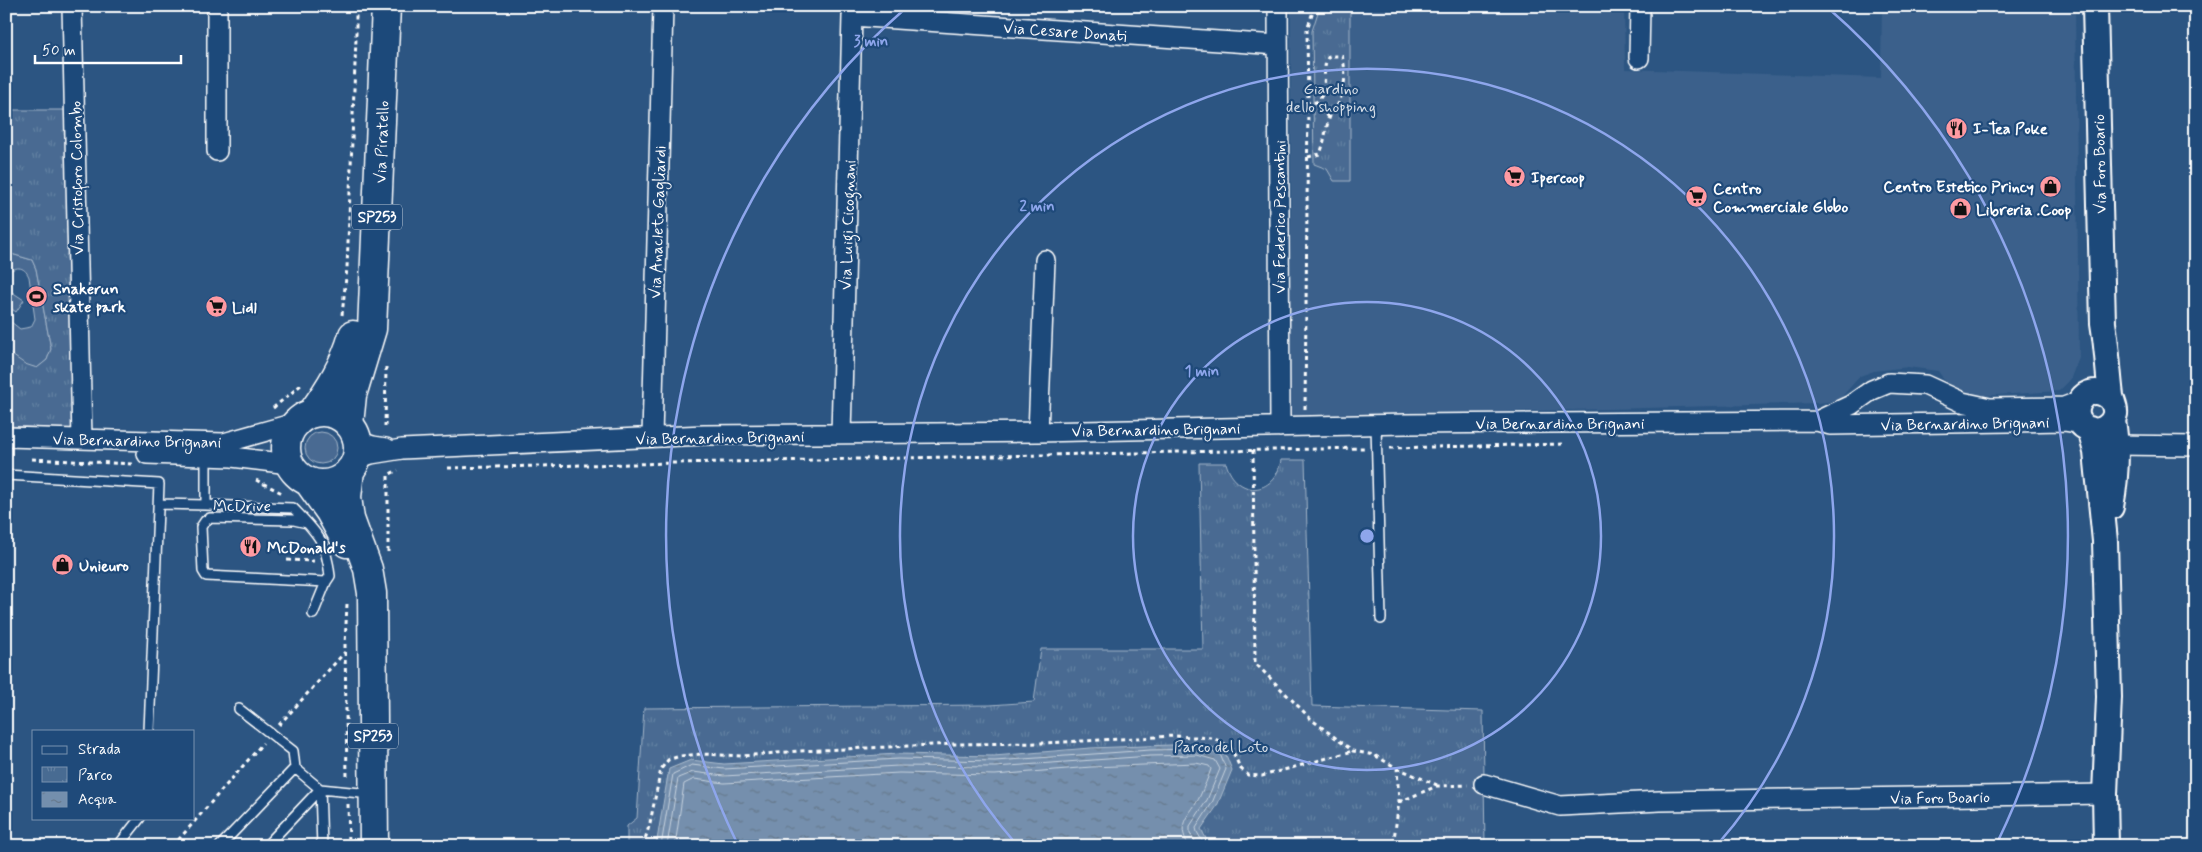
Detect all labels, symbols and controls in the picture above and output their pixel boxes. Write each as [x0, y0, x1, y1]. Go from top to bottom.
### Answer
street label: Via Cesare Donati [1003, 18, 1127, 47]
scale bar [35, 32, 181, 64]
text: 3 min [854, 32, 888, 52]
text: 50 m [42, 41, 76, 61]
park label: Giardino dello shopping [1286, 79, 1376, 118]
street label: Via Piratello [371, 100, 394, 184]
street label: Via Cristoforo Colombo [66, 101, 91, 255]
street label: Via Foro Boario [2089, 114, 2112, 214]
restaurant icon: I-Tea Poke [1945, 116, 1969, 140]
place label: I-Tea Poke [1973, 119, 2048, 140]
street label: Via Federico Pescantini [1270, 140, 1291, 294]
street label: Via Anacleto Gagliardi [645, 145, 673, 299]
street label: Via Luigi Cicognani [836, 159, 862, 291]
supermarket icon: Ipercoop [1503, 165, 1527, 189]
place label: Ipercoop [1531, 168, 1585, 189]
shop icon: Centro Estetico Princy [2038, 174, 2062, 198]
place label: Centro Estetico Princy [1883, 177, 2034, 198]
place label: Centro Commerciale Globo [1713, 179, 1848, 218]
supermarket icon: Centro Commerciale Globo [1685, 185, 1709, 209]
text: 2 min [1019, 197, 1055, 217]
shop icon: Libreria .Coop [1948, 197, 1972, 221]
place label: Libreria .Coop [1976, 200, 2071, 221]
road number: SP253 [352, 204, 402, 230]
place label: Snakerun skate park [52, 279, 126, 318]
sports icon: Snakerun skate park [25, 285, 49, 309]
supermarket icon: Lidl [204, 295, 228, 319]
place label: Lidl [232, 298, 257, 319]
text: 1 min [1185, 362, 1219, 382]
street label: Via Bernardino Brignani [1880, 413, 2050, 437]
street label: Via Bernardino Brignani [1476, 414, 1645, 436]
street label: Via Bernardino Brignani [1071, 419, 1241, 443]
street label: Via Bernardino Brignani [635, 427, 805, 451]
street label: Via Bernardino Brignani [52, 430, 222, 454]
street label: McDrive [213, 496, 271, 517]
centre of rings [1358, 527, 1376, 545]
restaurant icon: McDonald's [239, 535, 263, 559]
place label: McDonald's [267, 538, 346, 559]
shop icon: Unieuro [51, 553, 75, 577]
place label: Unieuro [79, 556, 129, 577]
road number: SP253 [348, 724, 398, 748]
legend [32, 730, 195, 820]
park label: Parco del Loto [1174, 737, 1268, 758]
text: Strada [78, 740, 121, 760]
text: Parco [78, 766, 112, 786]
street label: Via Foro Boario [1890, 787, 1990, 810]
text: Acqua [78, 790, 117, 810]

